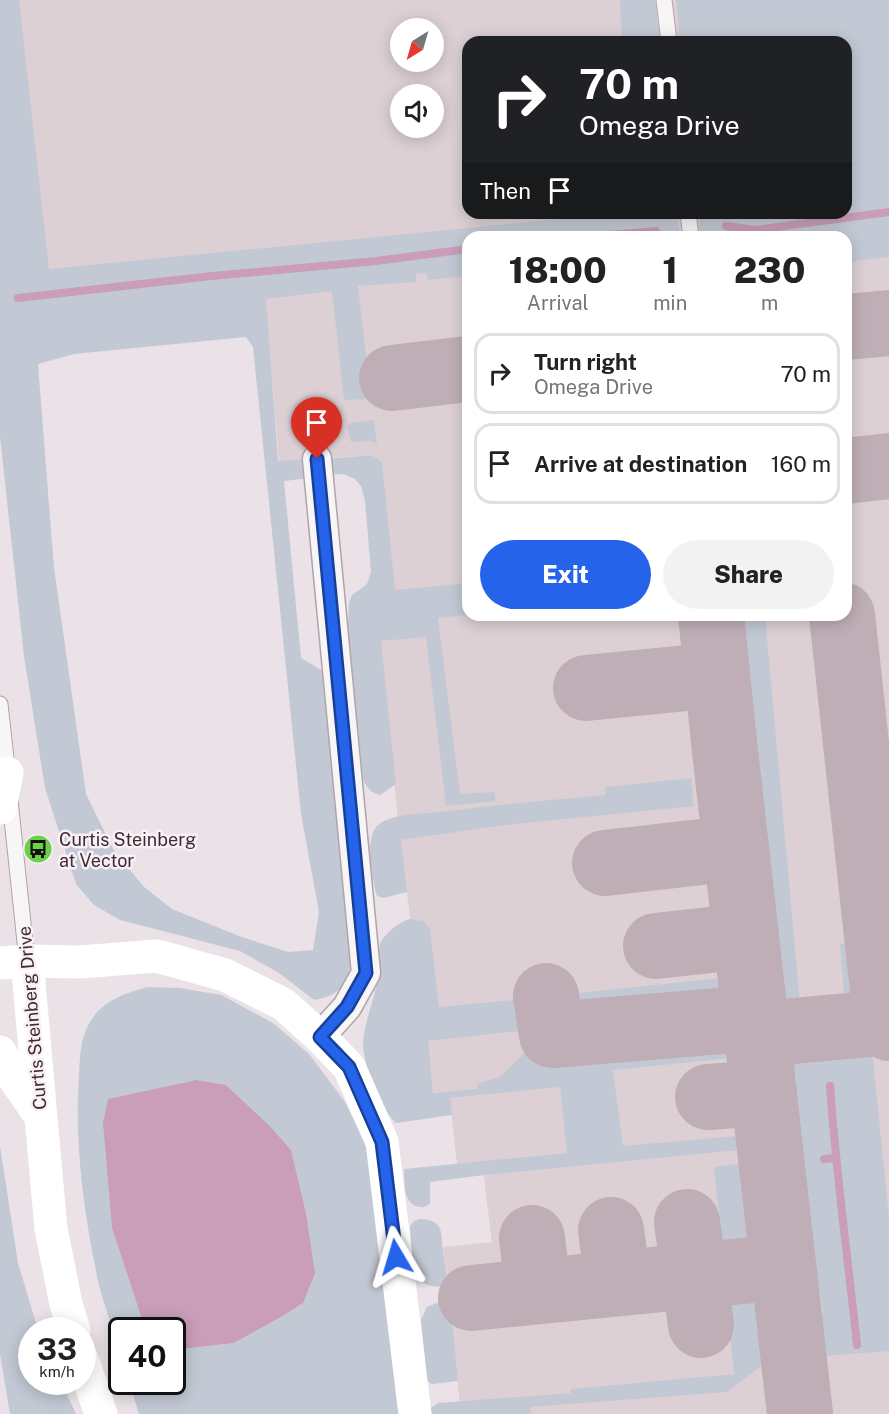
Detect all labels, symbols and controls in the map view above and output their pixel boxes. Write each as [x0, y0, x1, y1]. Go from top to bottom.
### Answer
north arrow [390, 18, 444, 72]
map controls [390, 18, 444, 138]
text: 70 m [579, 59, 679, 108]
icon: right [480, 60, 558, 138]
button: sound [390, 84, 444, 138]
text: Omega Drive [579, 109, 740, 141]
icon: arrive [543, 174, 576, 207]
text: Then [480, 178, 531, 204]
text: 18:00 [509, 249, 607, 291]
text: 1 [662, 249, 678, 291]
text: 230 [734, 249, 805, 291]
text: Arrival [527, 291, 589, 315]
text: min [653, 291, 687, 315]
text: m [761, 291, 778, 315]
text: Turn right [534, 349, 637, 375]
icon: right [483, 357, 516, 390]
text: 70 m [780, 361, 831, 387]
text: Omega Drive [534, 375, 653, 399]
pin [291, 397, 342, 459]
icon: arrive [300, 406, 333, 439]
icon: arrive [483, 447, 516, 480]
text: Arrive at destination [534, 451, 747, 477]
text: 160 m [771, 451, 831, 477]
button: Exit [480, 540, 651, 609]
button: Share [663, 540, 834, 609]
place label: Curtis Steinberg at Vector [59, 829, 196, 871]
bus stop icon: Curtis Steinberg at Vector [22, 833, 54, 865]
street label: Curtis Steinberg Drive [13, 925, 51, 1111]
position arrow [364, 1225, 428, 1289]
speed limit sign: 40 [108, 1317, 186, 1395]
text: 33 [37, 1331, 77, 1367]
text: km/h [39, 1363, 75, 1380]

